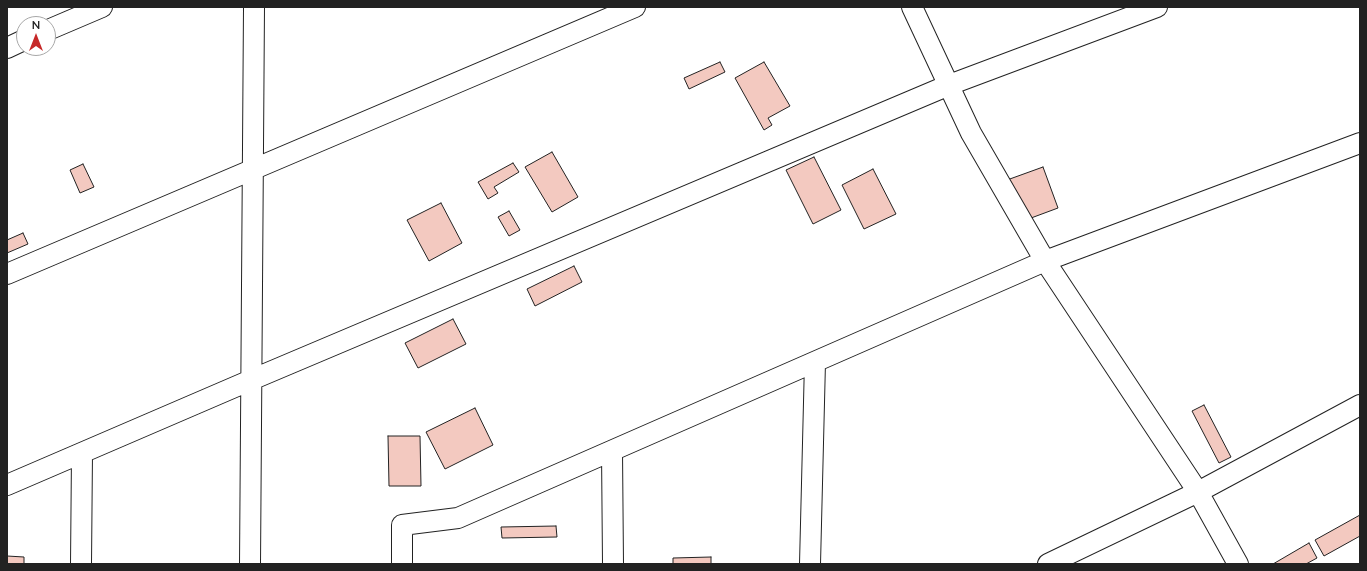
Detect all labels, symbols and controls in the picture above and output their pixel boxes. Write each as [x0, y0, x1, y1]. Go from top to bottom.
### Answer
north arrow [16, 16, 56, 56]
text: N [32, 18, 40, 31]

